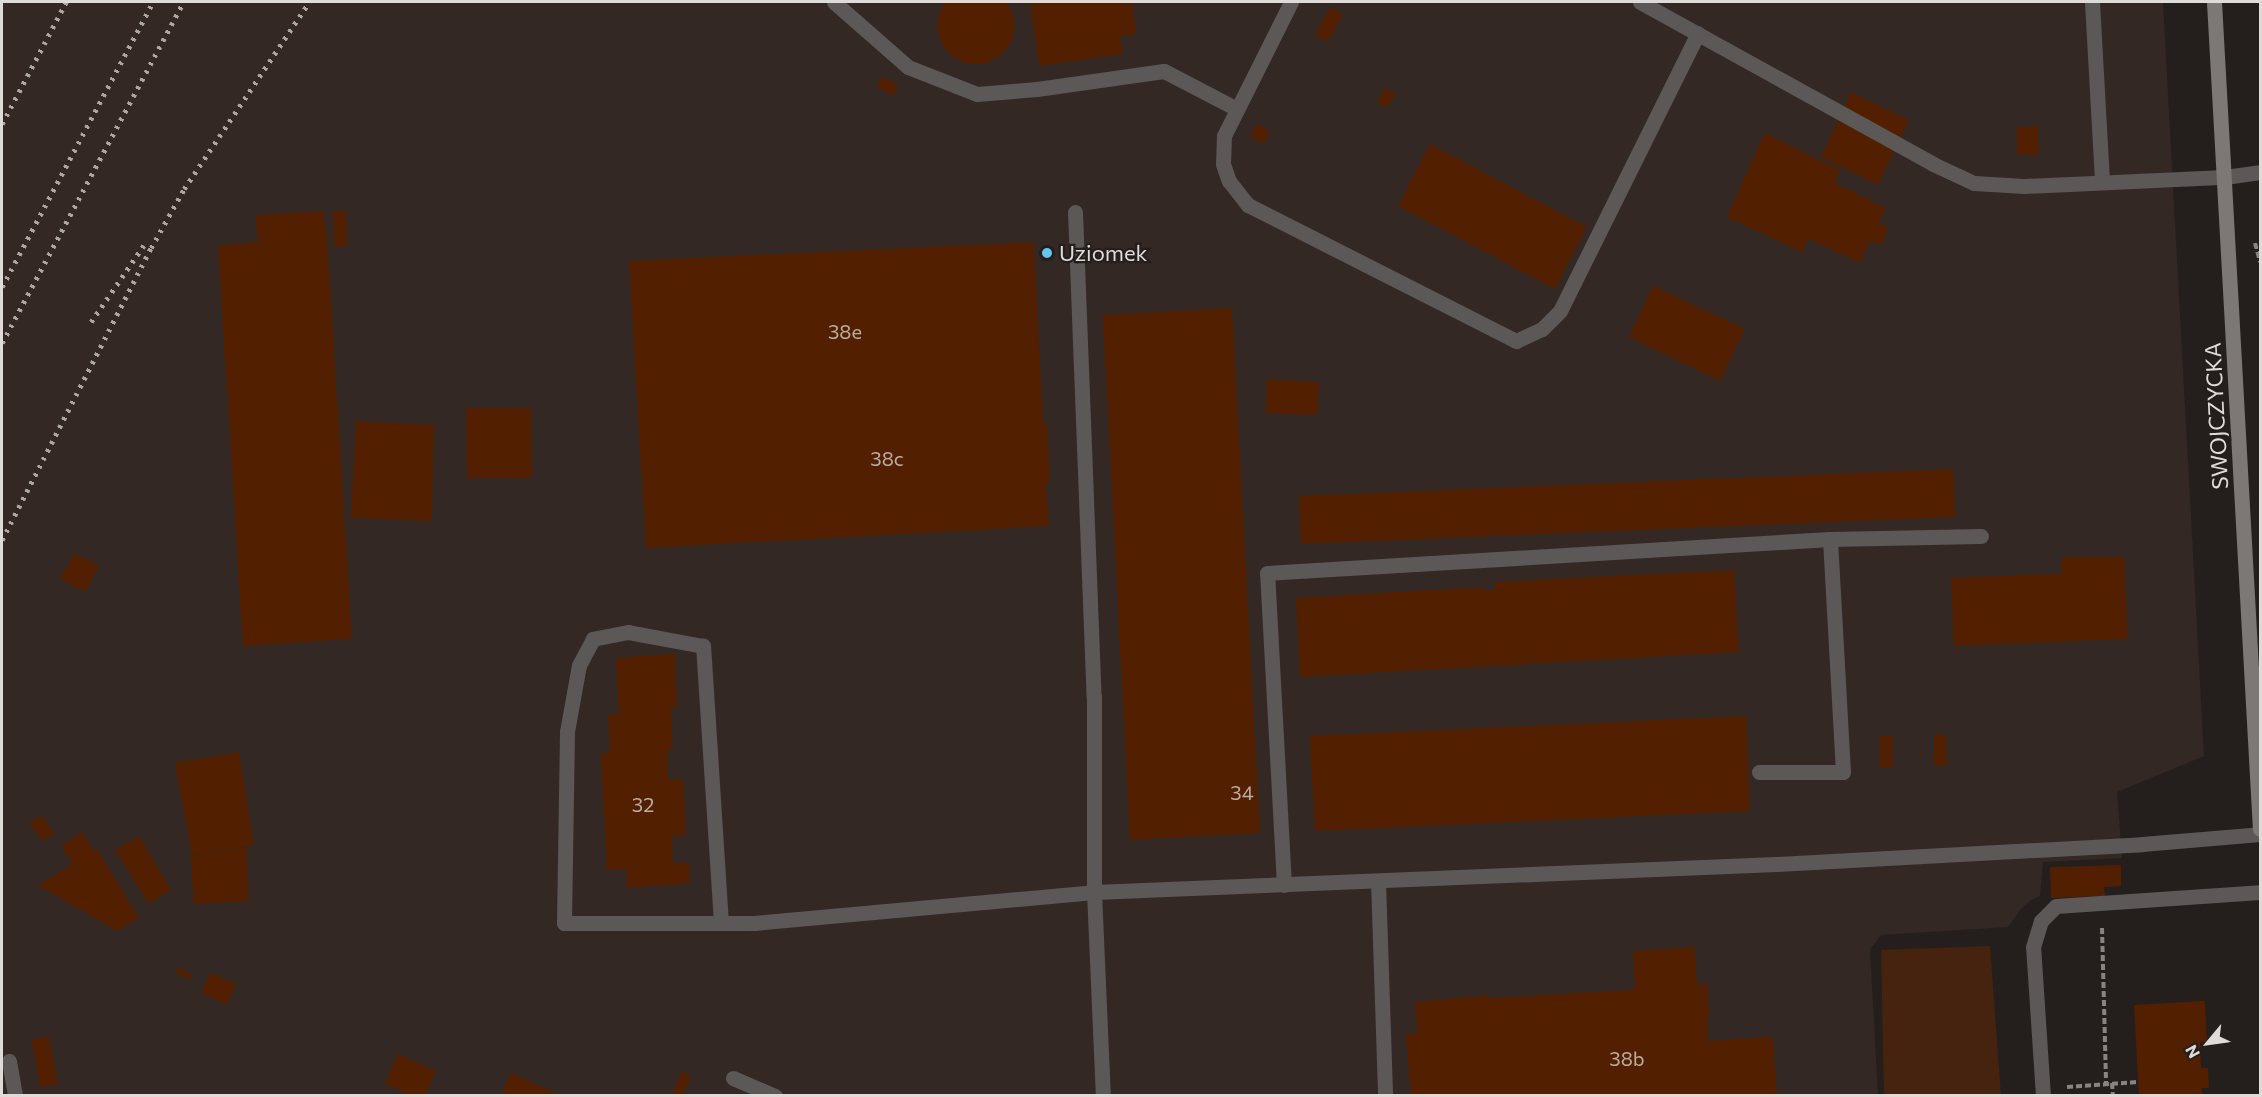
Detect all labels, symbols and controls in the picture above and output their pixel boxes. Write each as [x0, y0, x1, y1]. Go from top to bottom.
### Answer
place label: Uziomek [1059, 240, 1148, 266]
marker: Uziomek [1040, 246, 1054, 260]
house number: 38e [828, 319, 862, 343]
street label: SWOJCZYCKA [2199, 342, 2233, 490]
house number: 38c [870, 446, 904, 470]
house number: 34 [1230, 780, 1254, 804]
house number: 32 [632, 792, 654, 816]
north arrow [2178, 1013, 2238, 1073]
text: N [2181, 1042, 2203, 1062]
house number: 38b [1609, 1046, 1645, 1070]

